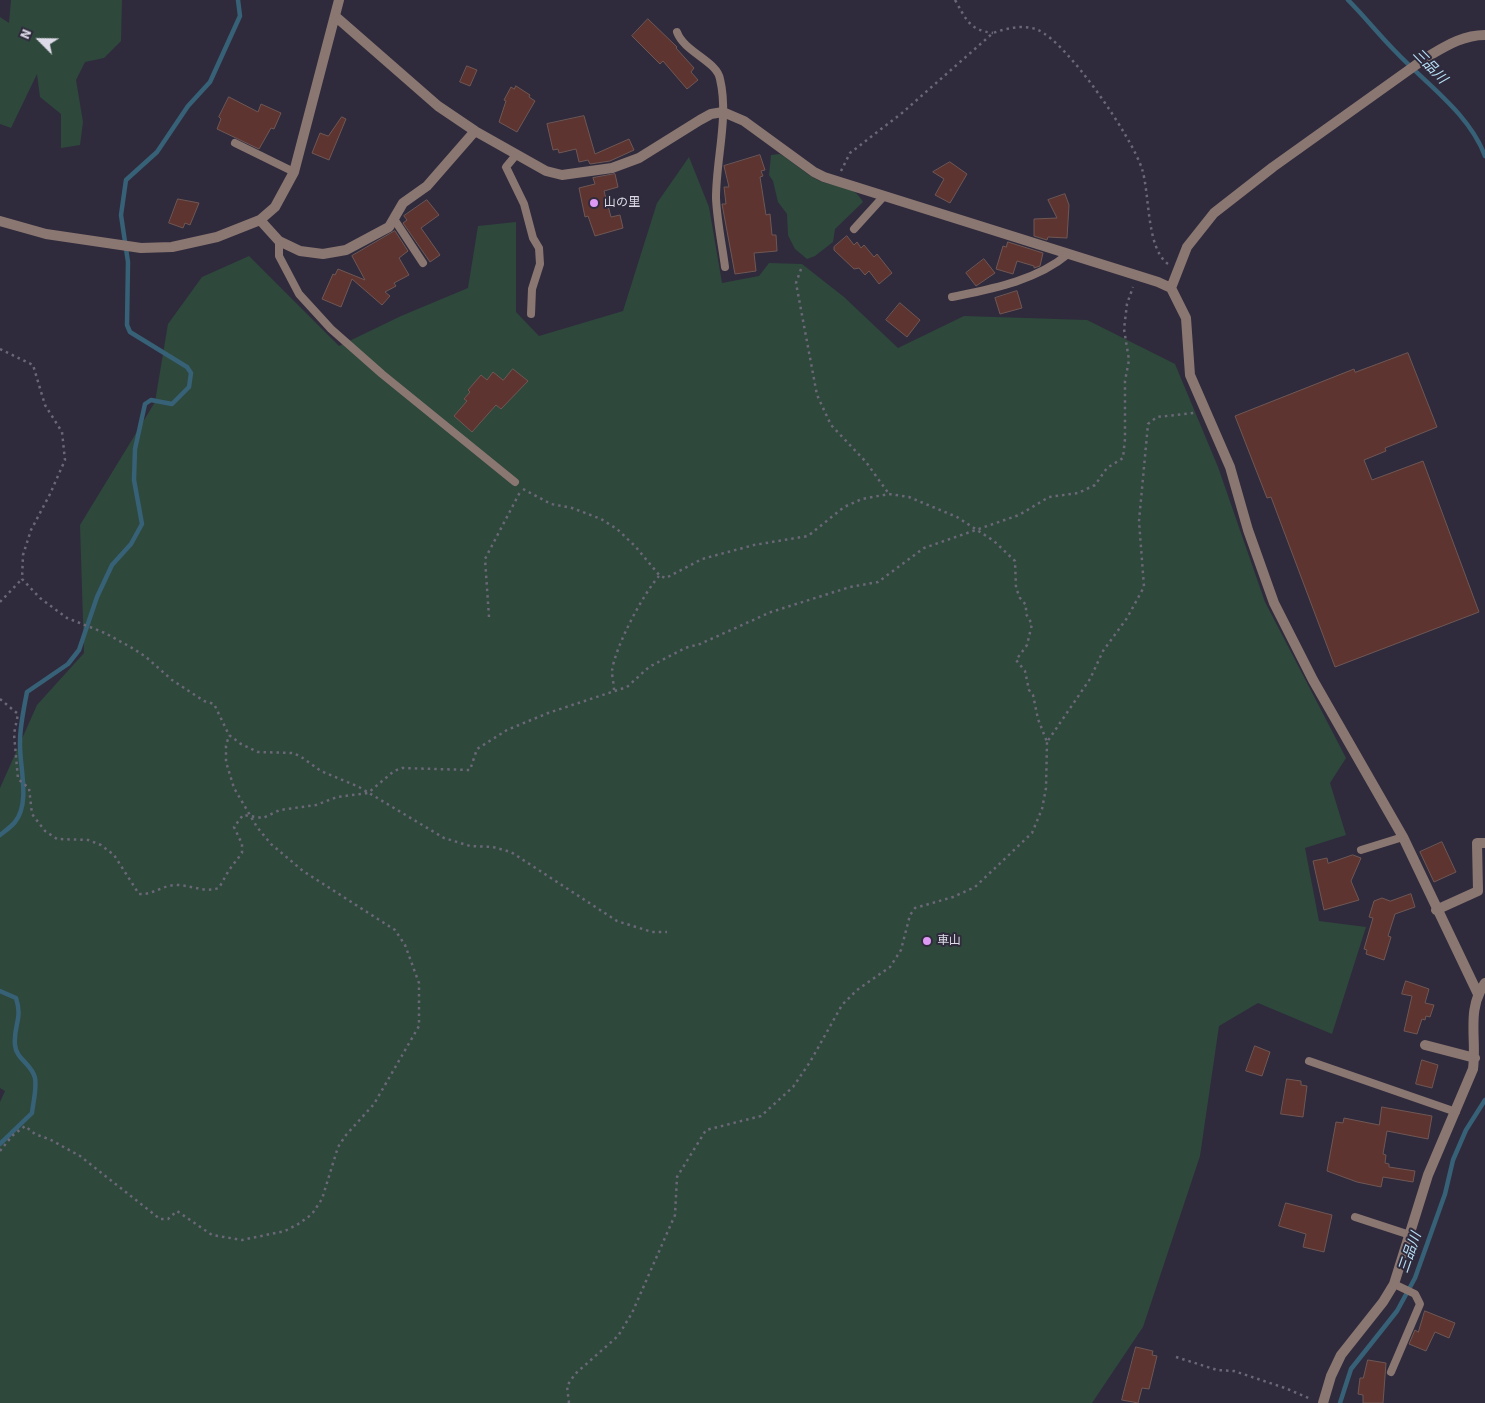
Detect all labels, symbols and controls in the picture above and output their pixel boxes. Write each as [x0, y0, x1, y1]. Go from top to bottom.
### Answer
north arrow [15, 15, 65, 65]
text: N [15, 26, 37, 42]
water label: 三品川 [1408, 46, 1450, 88]
place label: 山の里 [604, 196, 640, 210]
marker: 山の里 [588, 197, 600, 209]
place label: 車山 [937, 934, 961, 948]
marker: 車山 [921, 935, 933, 947]
water label: 三品川 [1396, 1230, 1426, 1276]

